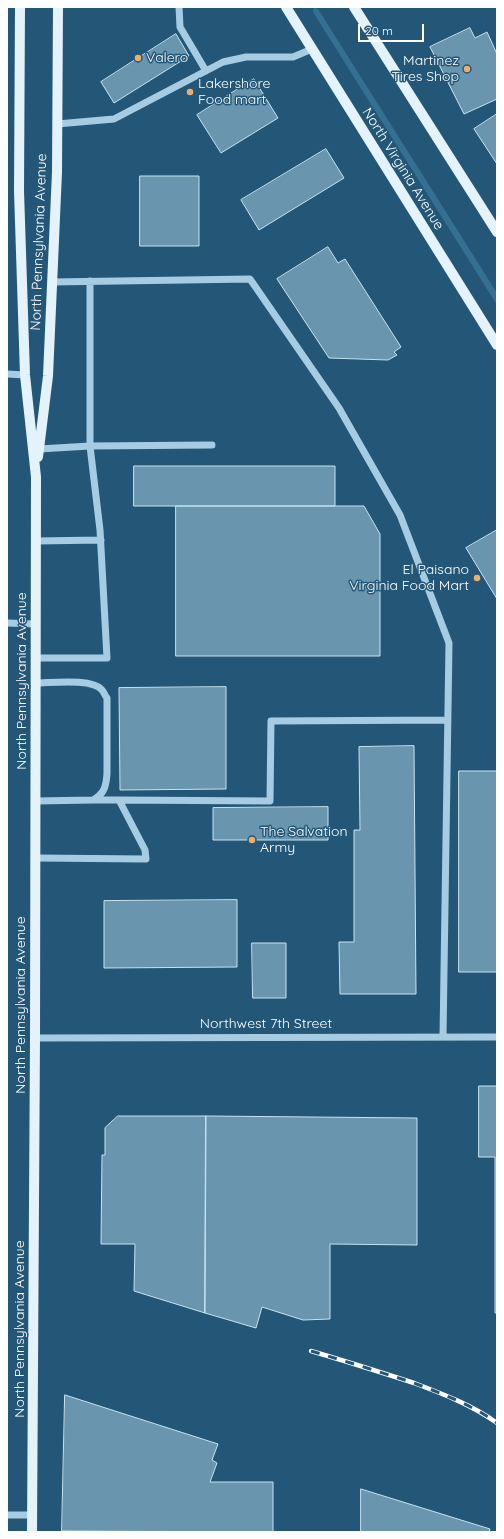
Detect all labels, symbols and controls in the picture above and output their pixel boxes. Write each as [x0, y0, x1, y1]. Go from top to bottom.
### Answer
scale bar [360, 16, 426, 42]
text: 20 m [365, 23, 393, 38]
place label: Valero [146, 50, 188, 66]
marker: Valero [133, 53, 143, 63]
place label: Martinez Tires Shop [391, 53, 459, 86]
marker: Martinez Tires Shop [462, 64, 472, 74]
place label: Lakershore Food mart [198, 76, 270, 108]
marker: Lakershore Food mart [185, 87, 195, 97]
street label: North Virginia Avenue [359, 105, 447, 233]
street label: North Pennsylvania Avenue [28, 153, 50, 331]
place label: El Paisano Virginia Food Mart [349, 562, 469, 594]
marker: El Paisano Virginia Food Mart [472, 573, 482, 583]
street label: North Pennsylvania Avenue [14, 592, 30, 770]
place label: The Salvation Army [260, 824, 348, 856]
marker: The Salvation Army [247, 835, 257, 845]
street label: North Pennsylvania Avenue [13, 916, 29, 1094]
street label: Northwest 7th Street [200, 1016, 332, 1032]
street label: North Pennsylvania Avenue [12, 1240, 28, 1418]

